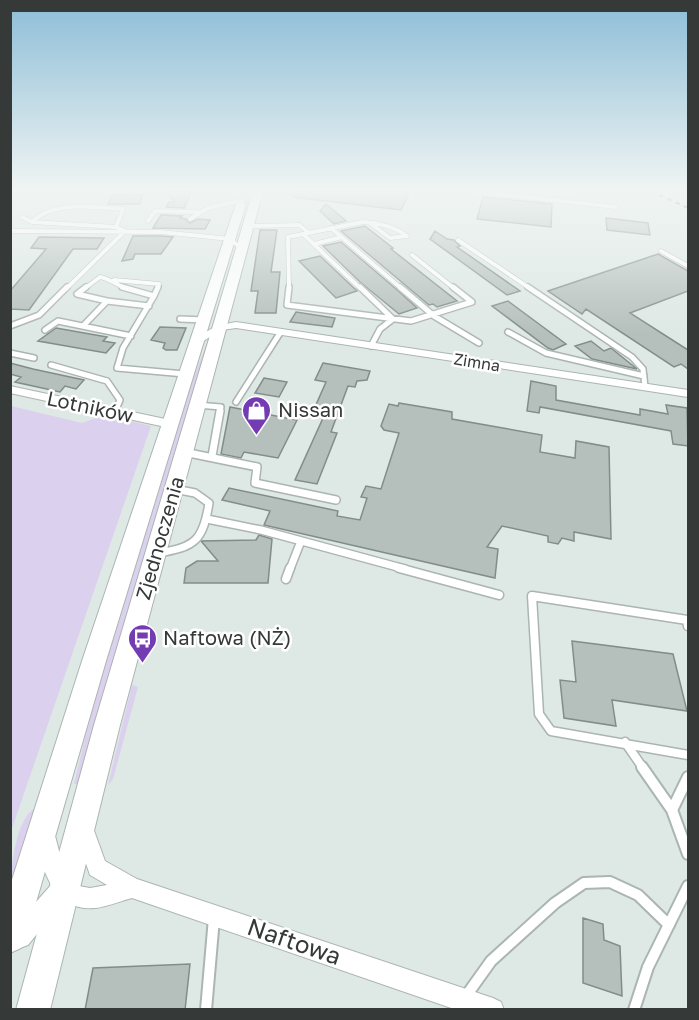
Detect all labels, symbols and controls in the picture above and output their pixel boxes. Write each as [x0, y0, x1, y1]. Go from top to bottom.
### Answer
street label: Zimna [452, 348, 502, 376]
street label: Lotników [45, 385, 136, 427]
shop icon: Nissan [241, 394, 273, 436]
place label: Nissan [278, 397, 343, 421]
street label: Zjednoczenia [130, 473, 188, 602]
bus stop icon: Naftowa (NŻ) [126, 622, 158, 664]
place label: Naftowa (NŻ) [163, 625, 291, 649]
street label: Naftowa [244, 911, 345, 970]

